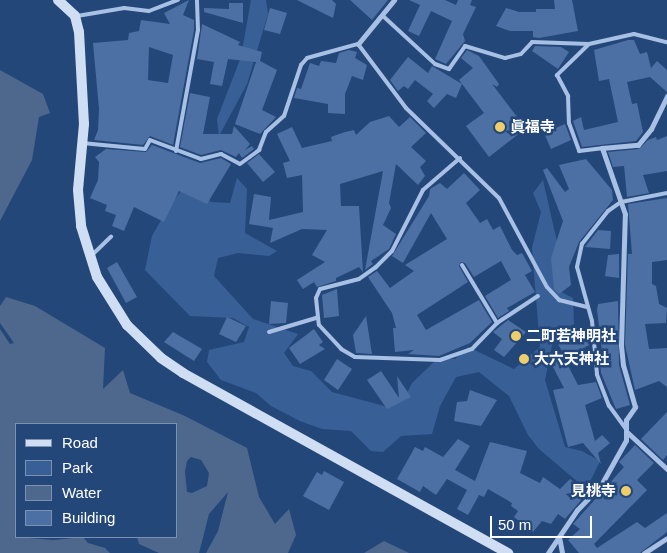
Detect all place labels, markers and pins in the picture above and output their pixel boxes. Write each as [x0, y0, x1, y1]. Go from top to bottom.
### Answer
place label: 眞福寺 [510, 118, 555, 136]
marker: 眞福寺 [494, 121, 506, 133]
place label: 二町若神明社 [526, 327, 616, 345]
marker: 二町若神明社 [510, 330, 522, 342]
place label: 大六天神社 [534, 350, 609, 368]
marker: 大六天神社 [518, 353, 530, 365]
place label: 見桃寺 [571, 482, 616, 500]
marker: 見桃寺 [620, 485, 632, 497]

